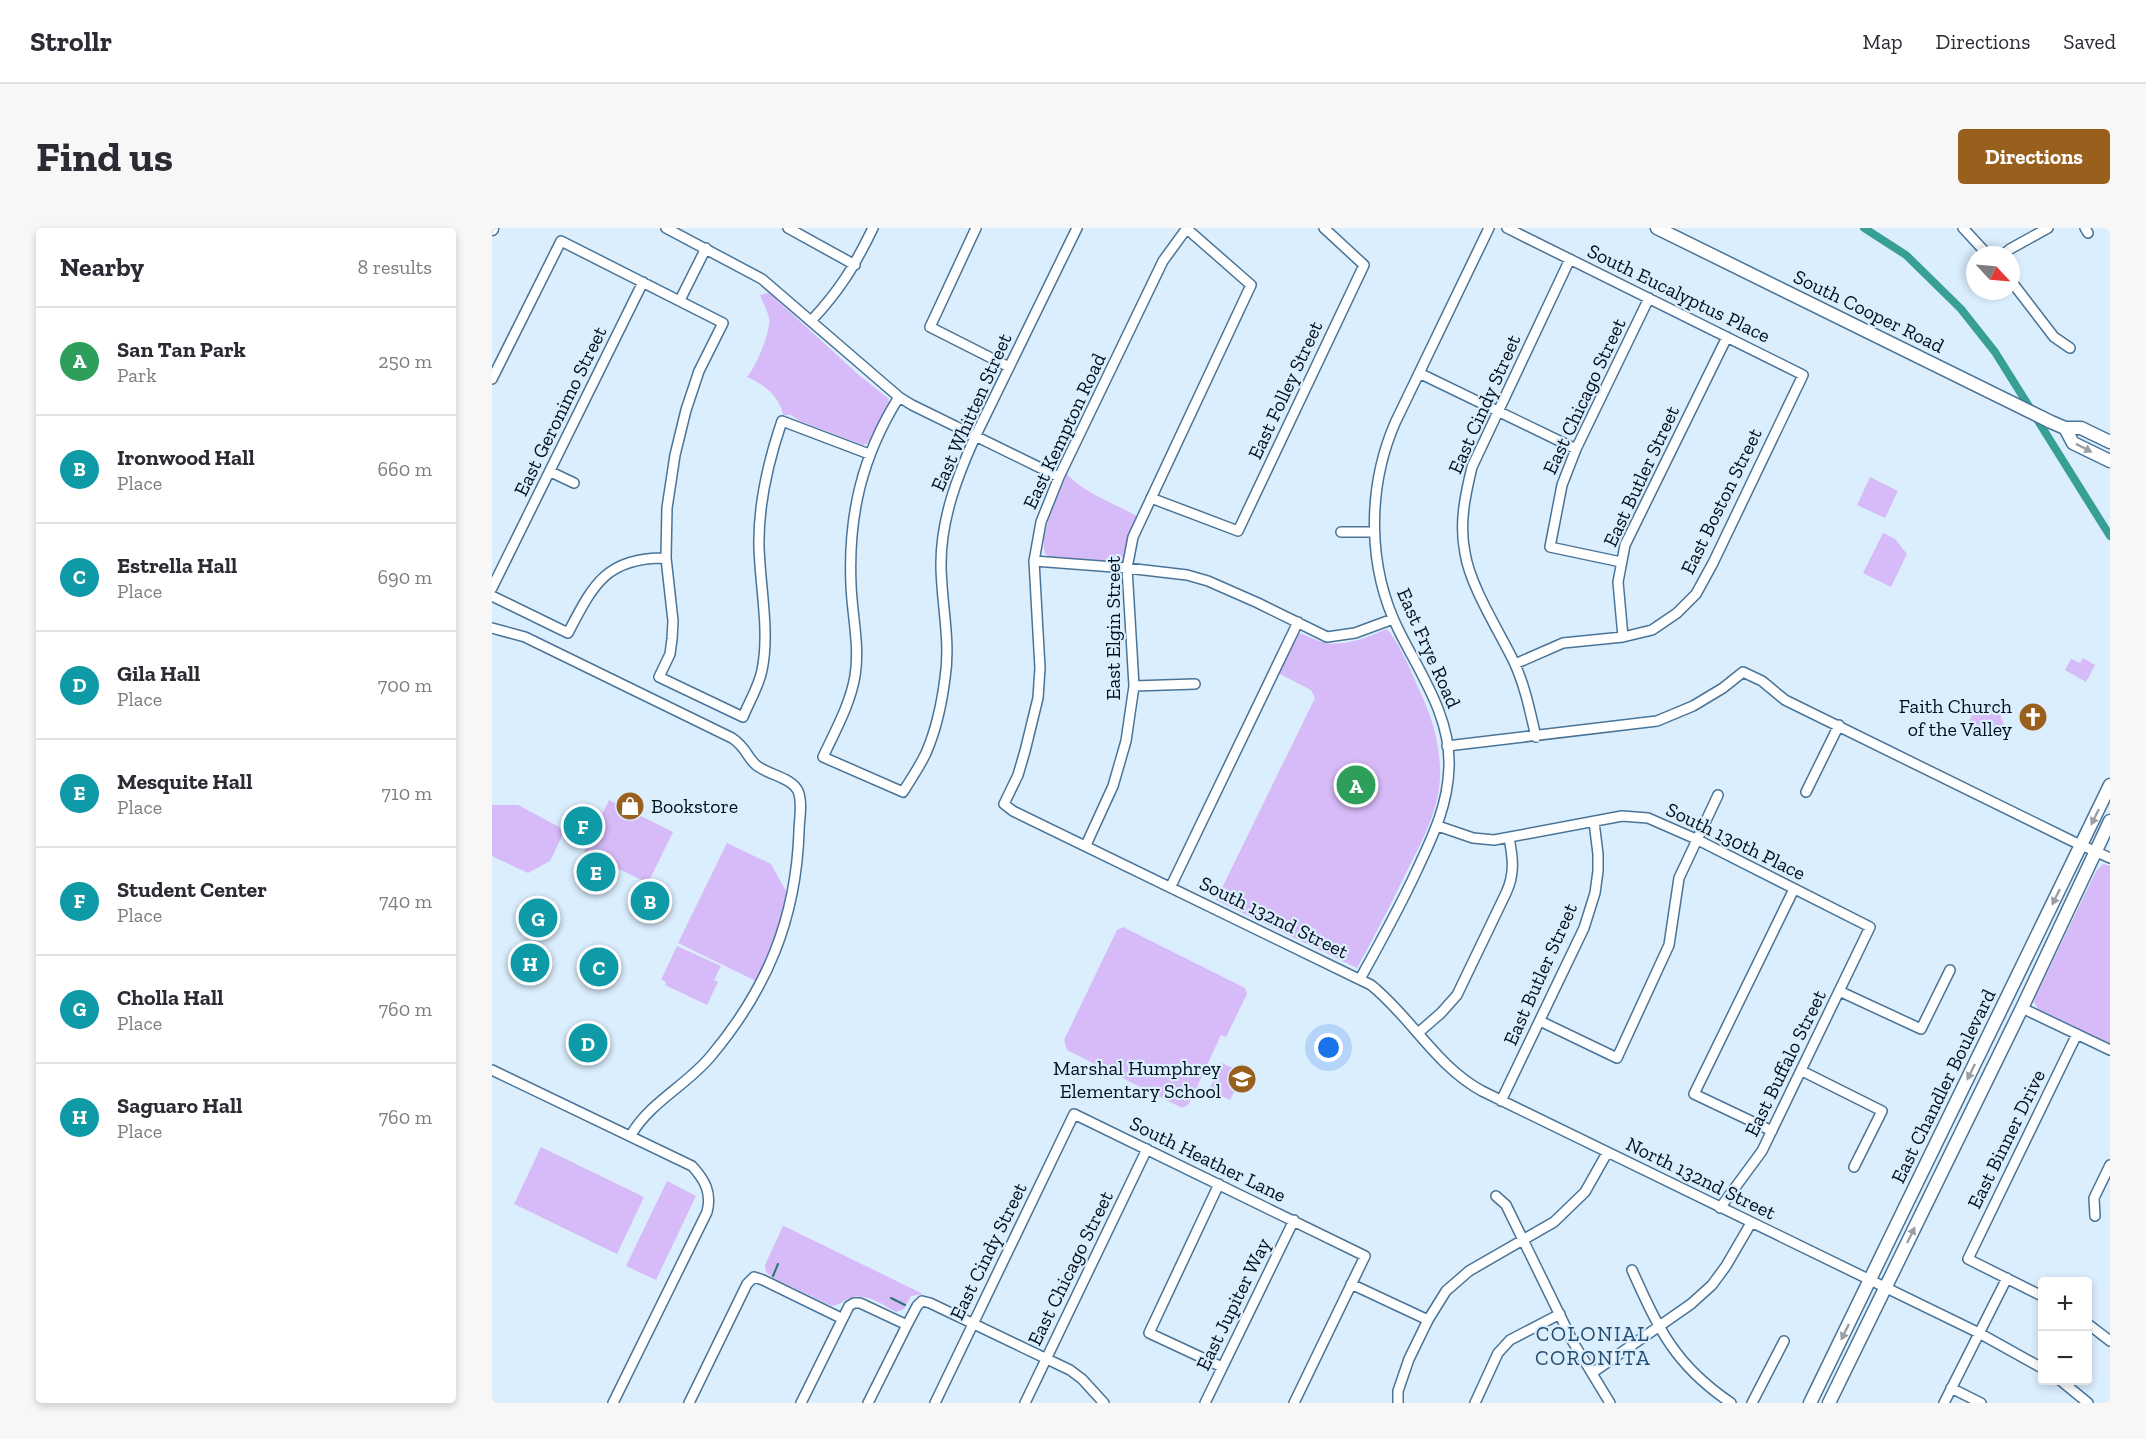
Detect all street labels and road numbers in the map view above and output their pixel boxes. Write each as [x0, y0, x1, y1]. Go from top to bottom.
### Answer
street label: South Eucalyptus Place [1584, 238, 1774, 348]
street label: South Cooper Road [1790, 264, 1948, 358]
street label: East Chicago Street [1537, 314, 1631, 478]
street label: East Folley Street [1242, 317, 1328, 463]
street label: East Geronimo Street [508, 322, 612, 500]
street label: East Whitten Street [925, 329, 1017, 494]
street label: East Cindy Street [1443, 330, 1526, 477]
street label: East Kempton Road [1017, 349, 1111, 513]
street label: East Butler Street [1598, 401, 1684, 550]
street label: East Boston Street [1675, 423, 1767, 578]
street label: East Elgin Street [1101, 555, 1125, 700]
street label: East Frye Road [1392, 584, 1466, 712]
street label: South 130th Place [1662, 797, 1810, 885]
street label: South 132nd Street [1196, 871, 1353, 964]
street label: East Butler Street [1498, 899, 1582, 1049]
street label: East Buffalo Street [1739, 985, 1831, 1140]
street label: East Chandler Boulevard [1886, 985, 2000, 1187]
street label: East Binner Drive [1962, 1066, 2050, 1212]
street label: South Heather Lane [1126, 1111, 1290, 1207]
street label: North 132nd Street [1622, 1131, 1780, 1225]
street label: East Cindy Street [944, 1178, 1032, 1324]
street label: East Chicago Street [1022, 1186, 1118, 1349]
street label: East Jupiter Way [1191, 1233, 1276, 1374]

